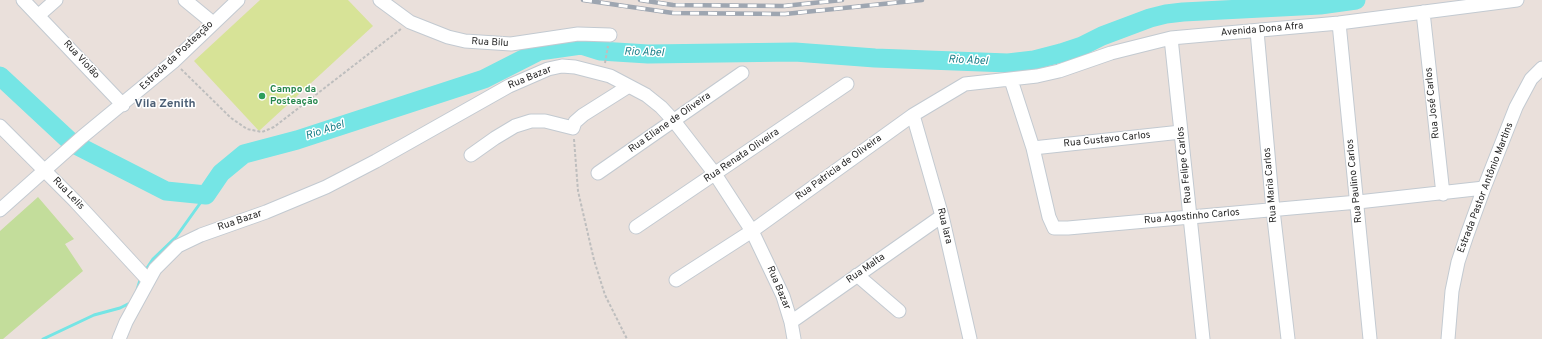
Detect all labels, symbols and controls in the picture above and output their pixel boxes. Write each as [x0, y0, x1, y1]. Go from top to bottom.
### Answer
street label: Estrada da Posteação [138, 19, 216, 93]
street label: Avenida Dona Afra [1220, 20, 1304, 40]
street label: Rua Bilu [471, 36, 509, 50]
street label: Rua Violão [60, 38, 102, 82]
water label: Rio Abel [624, 46, 664, 60]
water label: Rio Abel [948, 53, 988, 69]
street label: Rua Bazar [506, 64, 554, 92]
street label: Rua José Carlos [1423, 67, 1443, 139]
place label: Campo da Posteação [270, 84, 318, 108]
street label: Rua Eliane de Oliveira [627, 90, 713, 156]
marker: Campo da Posteação [257, 91, 267, 101]
district label: Vila Zenith [135, 98, 195, 112]
water label: Rio Abel [304, 119, 346, 143]
street label: Estrada Pastor Antônio Martins [1456, 121, 1516, 255]
street label: Rua Renata Oliveira [702, 126, 782, 186]
street label: Rua Felipe Carlos [1175, 126, 1195, 204]
street label: Rua Gustavo Carlos [1063, 129, 1151, 151]
street label: Rua Patricia de Oliveira [794, 133, 884, 203]
street label: Rua Paulino Carlos [1345, 139, 1365, 223]
street label: Rua Maria Carlos [1262, 147, 1280, 223]
street label: Rua Lelis [50, 175, 86, 213]
street label: Rua Iara [934, 207, 954, 245]
street label: Rua Agostinho Carlos [1144, 207, 1240, 227]
street label: Rua Bazar [216, 208, 264, 234]
street label: Rua Malta [844, 251, 888, 287]
street label: Rua Bazar [763, 264, 793, 312]

